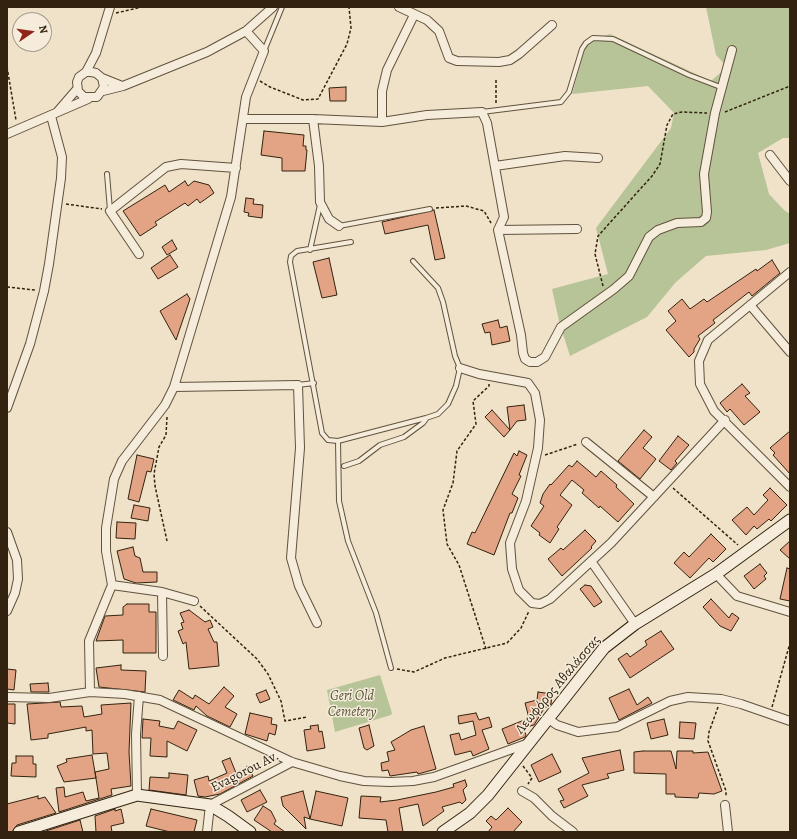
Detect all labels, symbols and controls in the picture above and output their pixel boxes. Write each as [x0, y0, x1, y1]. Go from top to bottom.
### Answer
north arrow [12, 12, 52, 52]
text: N [35, 24, 51, 35]
street label: Λεωφόρος Αθαλάσσας [512, 632, 604, 738]
park label: Geri Old Cemetery [328, 689, 376, 722]
street label: Evagorou Av. [208, 748, 282, 796]

